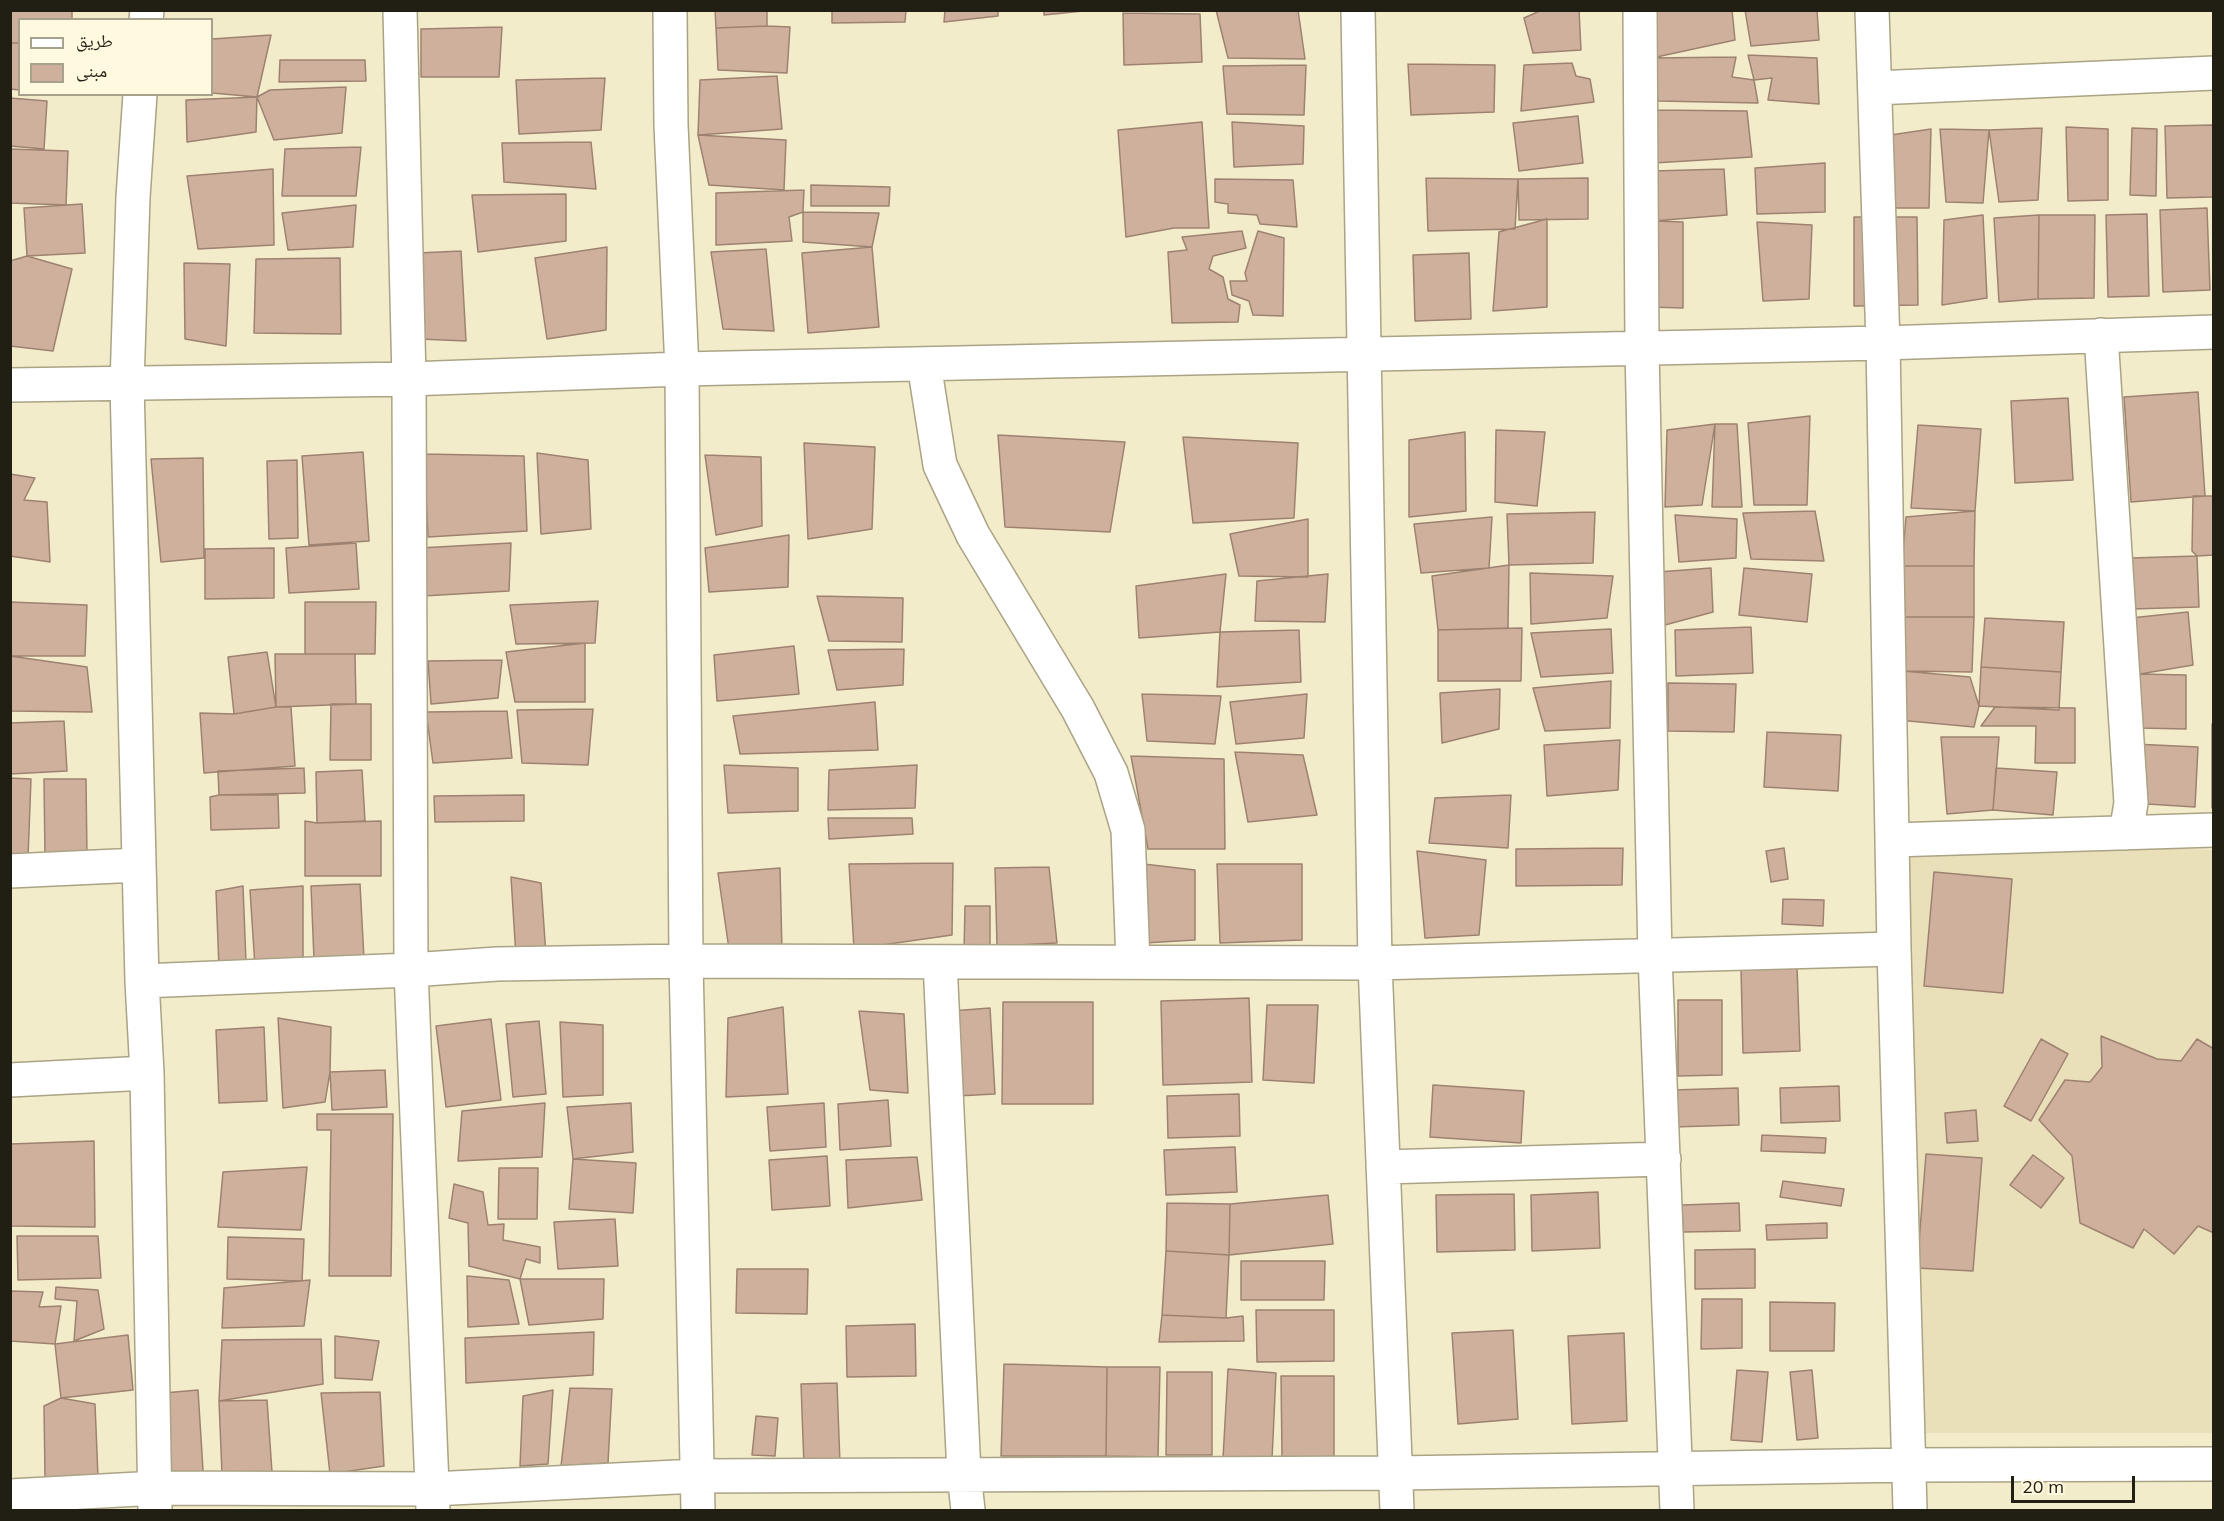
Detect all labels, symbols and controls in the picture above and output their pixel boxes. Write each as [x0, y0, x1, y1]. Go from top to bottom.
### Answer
legend [18, 18, 213, 96]
text: طريق [76, 29, 113, 52]
text: مبنى [76, 59, 107, 82]
scale bar [2014, 1464, 2138, 1502]
text: 20 m [2022, 1475, 2064, 1498]

